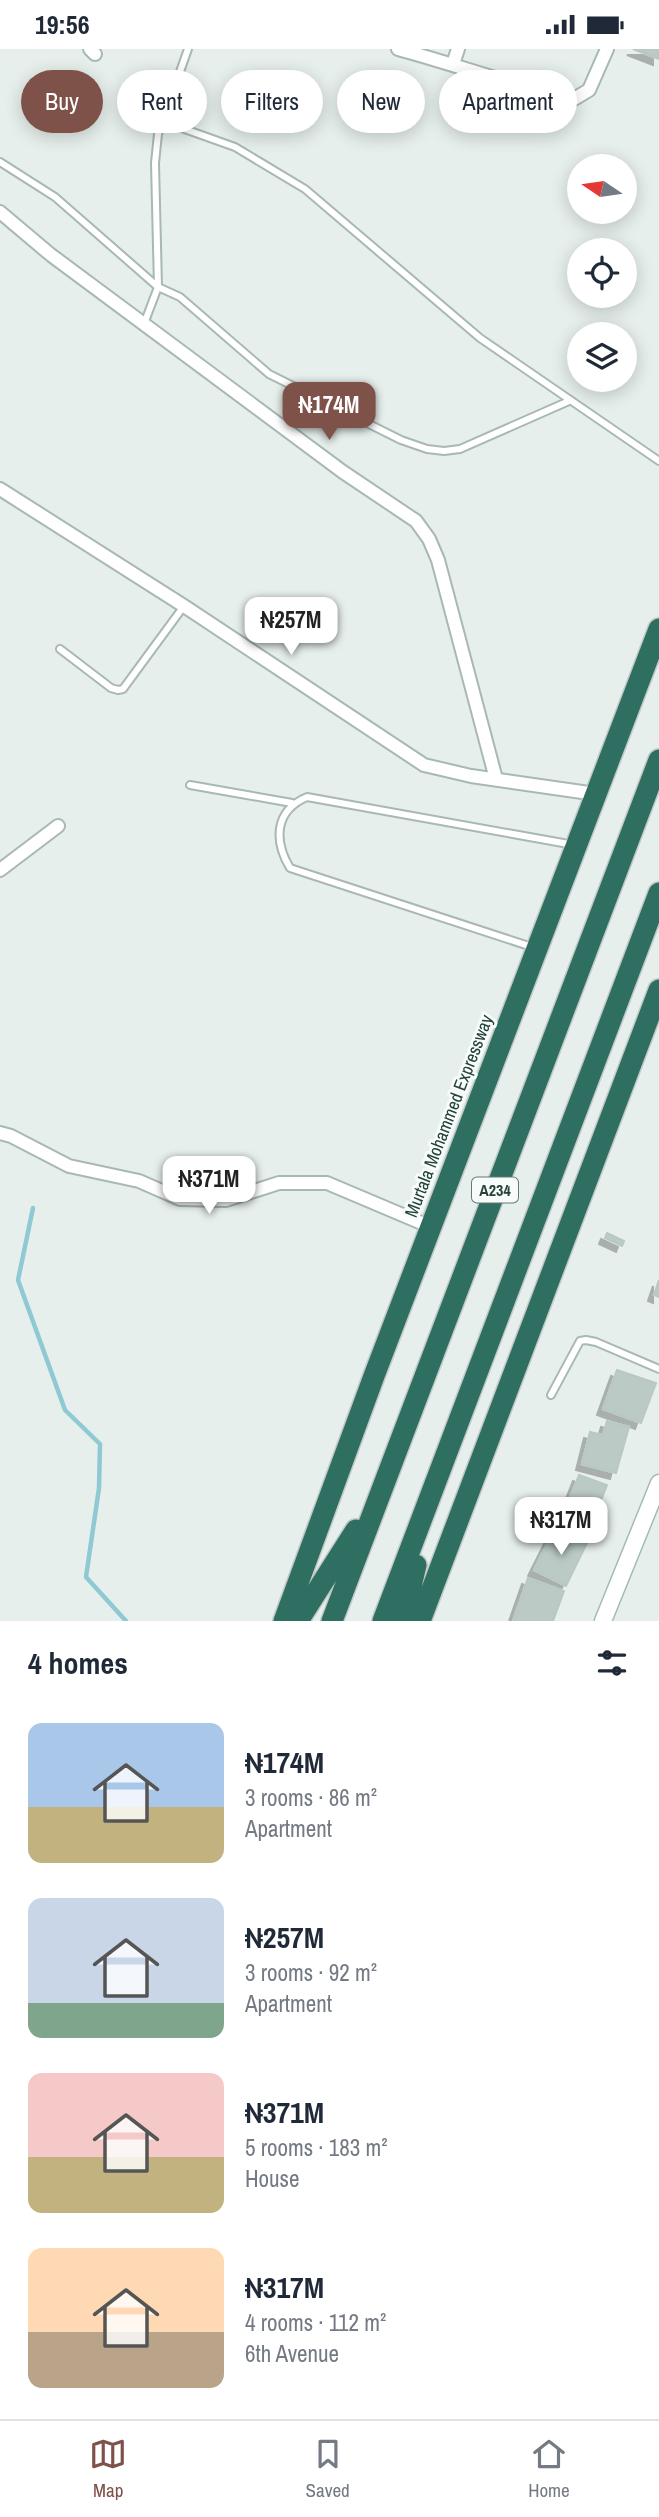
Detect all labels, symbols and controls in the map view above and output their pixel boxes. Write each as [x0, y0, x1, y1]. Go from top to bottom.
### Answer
text: 19:56 [35, 7, 90, 42]
chip: Buy [21, 70, 103, 133]
chip: Rent [117, 70, 207, 133]
chip: Filters [221, 70, 323, 133]
chip: New [337, 70, 425, 133]
chip: Apartment [439, 70, 577, 133]
north arrow [567, 154, 637, 224]
map controls [567, 154, 637, 392]
button: locate [567, 238, 637, 308]
button: layers [567, 322, 637, 392]
pin: ₦174M [280, 383, 378, 442]
text: ₦174M [299, 389, 359, 420]
pin: ₦257M [242, 597, 340, 657]
text: ₦257M [261, 604, 321, 635]
street label: Murtala Mohammed Expressway [398, 1010, 499, 1221]
pin: ₦371M [160, 1157, 258, 1216]
text: ₦371M [179, 1163, 239, 1194]
road number: A234 [472, 1177, 518, 1203]
pin: ₦317M [512, 1497, 610, 1557]
text: ₦317M [531, 1504, 591, 1535]
text: 4 homes [28, 1643, 128, 1683]
icon: filters [593, 1644, 631, 1682]
text: ₦174M [245, 1742, 324, 1782]
icon: home [84, 1751, 168, 1835]
text: 3 rooms · 86 m² [245, 1782, 377, 1813]
text: Apartment [245, 1813, 332, 1844]
text: ₦257M [245, 1917, 324, 1957]
icon: home [84, 1926, 168, 2010]
text: 3 rooms · 92 m² [245, 1957, 377, 1988]
text: Apartment [245, 1988, 332, 2019]
text: ₦371M [245, 2092, 324, 2132]
icon: home [84, 2101, 168, 2185]
text: 5 rooms · 183 m² [245, 2132, 388, 2163]
text: House [245, 2163, 300, 2194]
text: ₦317M [245, 2267, 324, 2307]
icon: home [84, 2276, 168, 2360]
text: 4 rooms · 112 m² [245, 2307, 386, 2338]
text: 6th Avenue [245, 2338, 339, 2369]
tab: Map [89, 2435, 127, 2503]
tab: Saved [306, 2435, 350, 2503]
tab: Home [528, 2435, 570, 2503]

